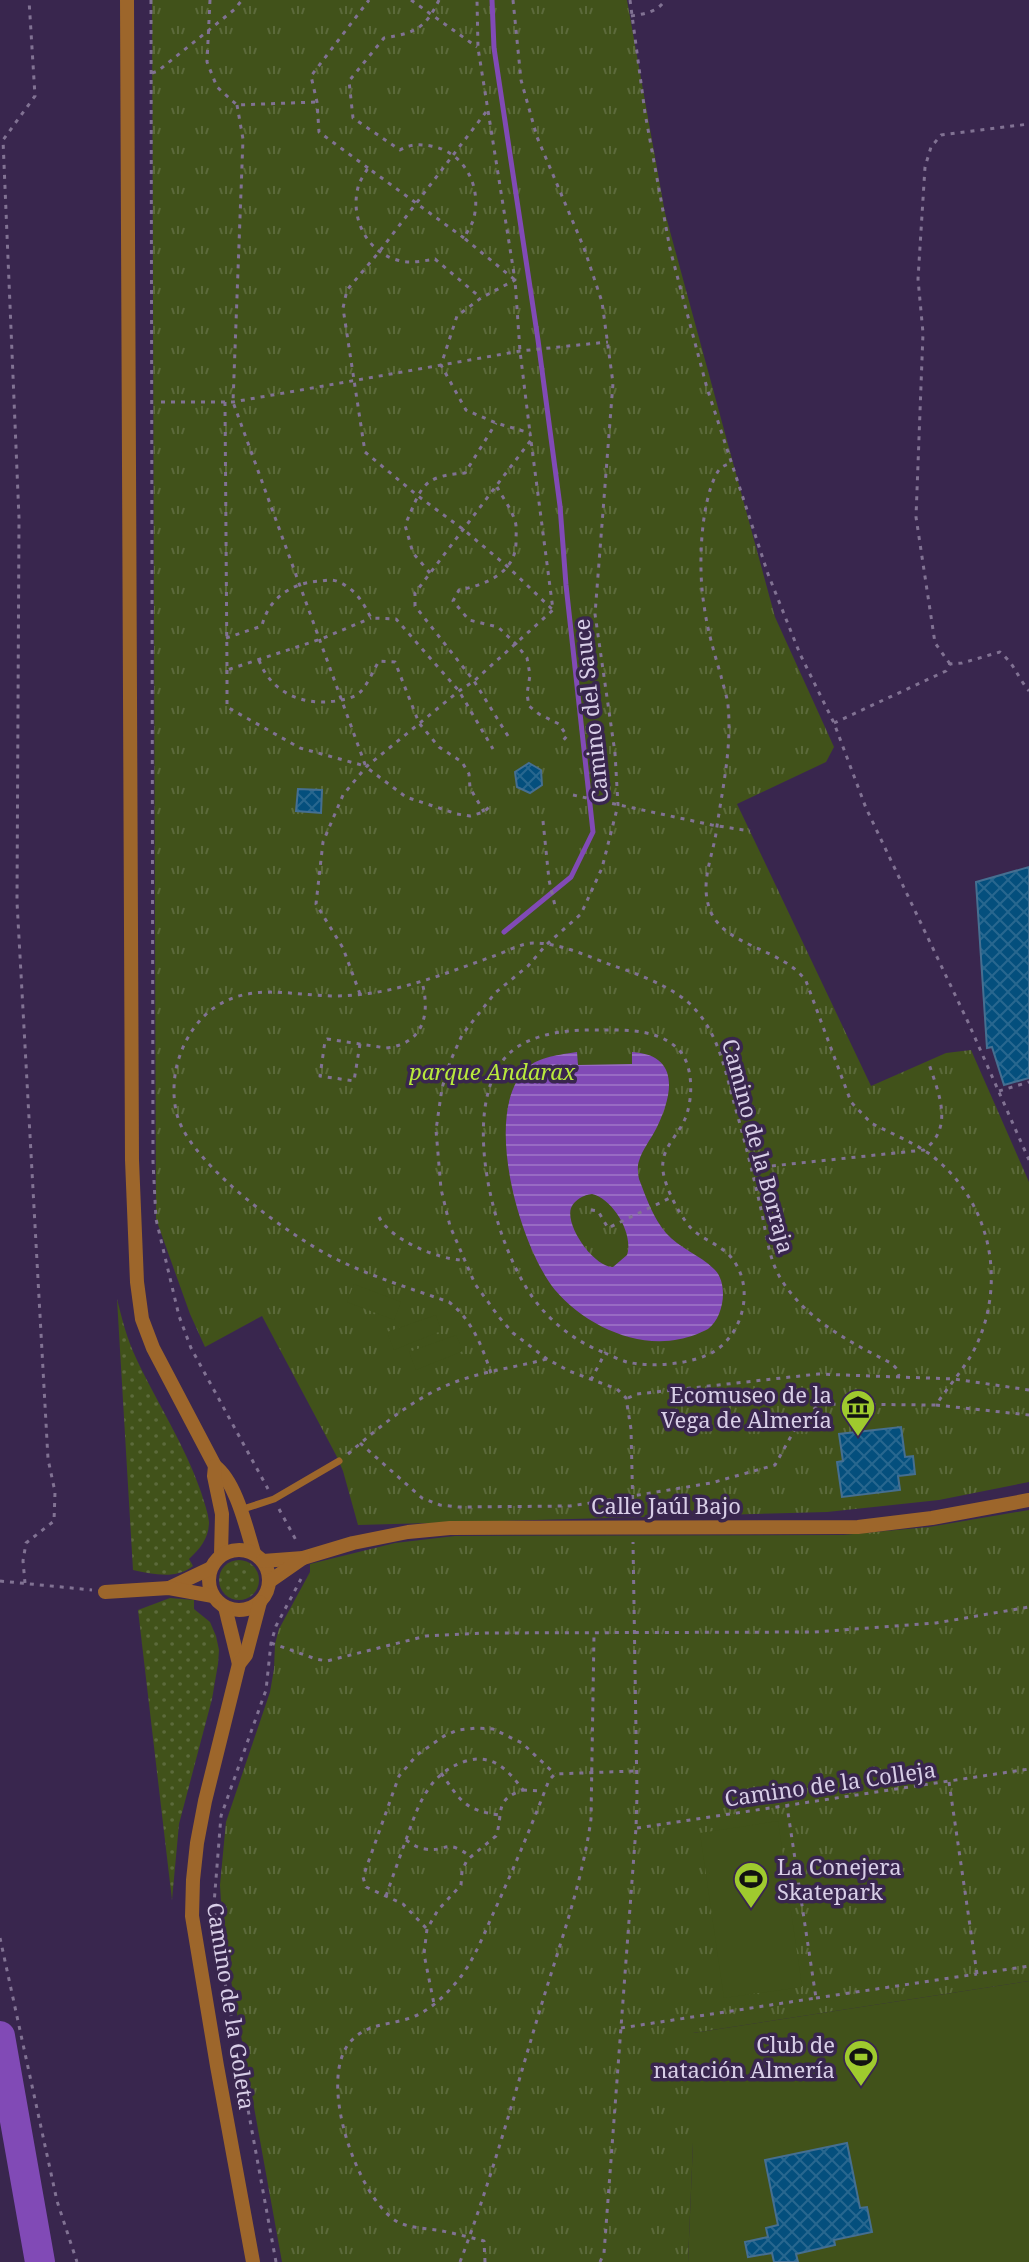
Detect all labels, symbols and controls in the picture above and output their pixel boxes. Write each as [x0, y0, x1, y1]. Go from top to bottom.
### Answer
street label: Camino del Sauce [565, 617, 615, 805]
street label: Camino de la Borraja [716, 1035, 802, 1257]
park label: parque Andarax [408, 1056, 576, 1086]
place label: Ecomuseo de la Vega de Almería [661, 1379, 832, 1434]
museum icon: Ecomuseo de la Vega de Almería [839, 1388, 877, 1438]
street label: Calle Jaúl Bajo [591, 1490, 741, 1520]
street label: Camino de la Colleja [723, 1753, 937, 1813]
place label: La Conejera Skatepark [777, 1851, 902, 1906]
sports icon: La Conejera Skatepark [732, 1860, 770, 1910]
street label: Camino de la Goleta [201, 1900, 263, 2112]
place label: Club de natación Almería [653, 2029, 835, 2084]
sports icon: Club de natación Almería [842, 2038, 880, 2088]

